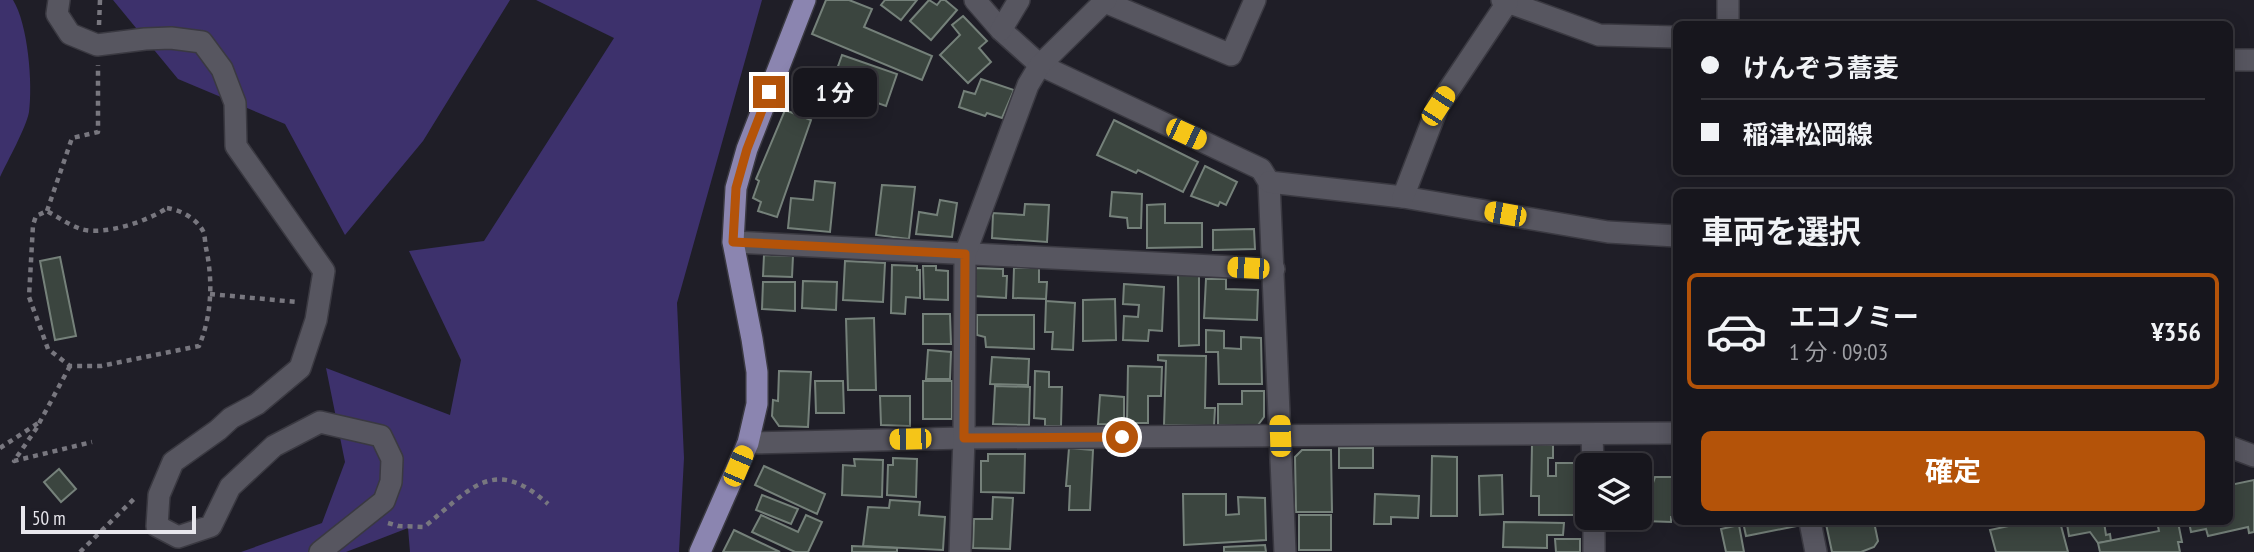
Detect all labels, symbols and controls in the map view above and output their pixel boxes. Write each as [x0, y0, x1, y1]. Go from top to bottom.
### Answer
text: けんぞう蕎麦 [1743, 51, 1899, 84]
callout: 1 分 [794, 68, 878, 116]
route end [753, 76, 785, 108]
text: 1 分 [816, 78, 854, 107]
car [1418, 83, 1459, 129]
car [1163, 116, 1210, 152]
text: 稲津松岡線 [1743, 118, 1873, 151]
car [1483, 200, 1528, 228]
text: 車両を選択 [1701, 210, 1861, 252]
car [1227, 256, 1270, 280]
icon: car [1705, 300, 1768, 363]
text: エコノミー [1789, 300, 1919, 333]
text: ¥356 [2151, 315, 2201, 348]
text: 1 分 · 09:03 [1789, 337, 1888, 366]
car [1269, 415, 1292, 457]
route start [1106, 421, 1138, 453]
car [889, 428, 932, 450]
button: 確定 [1701, 431, 2205, 511]
car [721, 443, 756, 489]
map controls [1575, 453, 1652, 530]
button: layers [1575, 453, 1652, 530]
scale bar [21, 503, 196, 535]
text: 50 m [32, 506, 66, 530]

